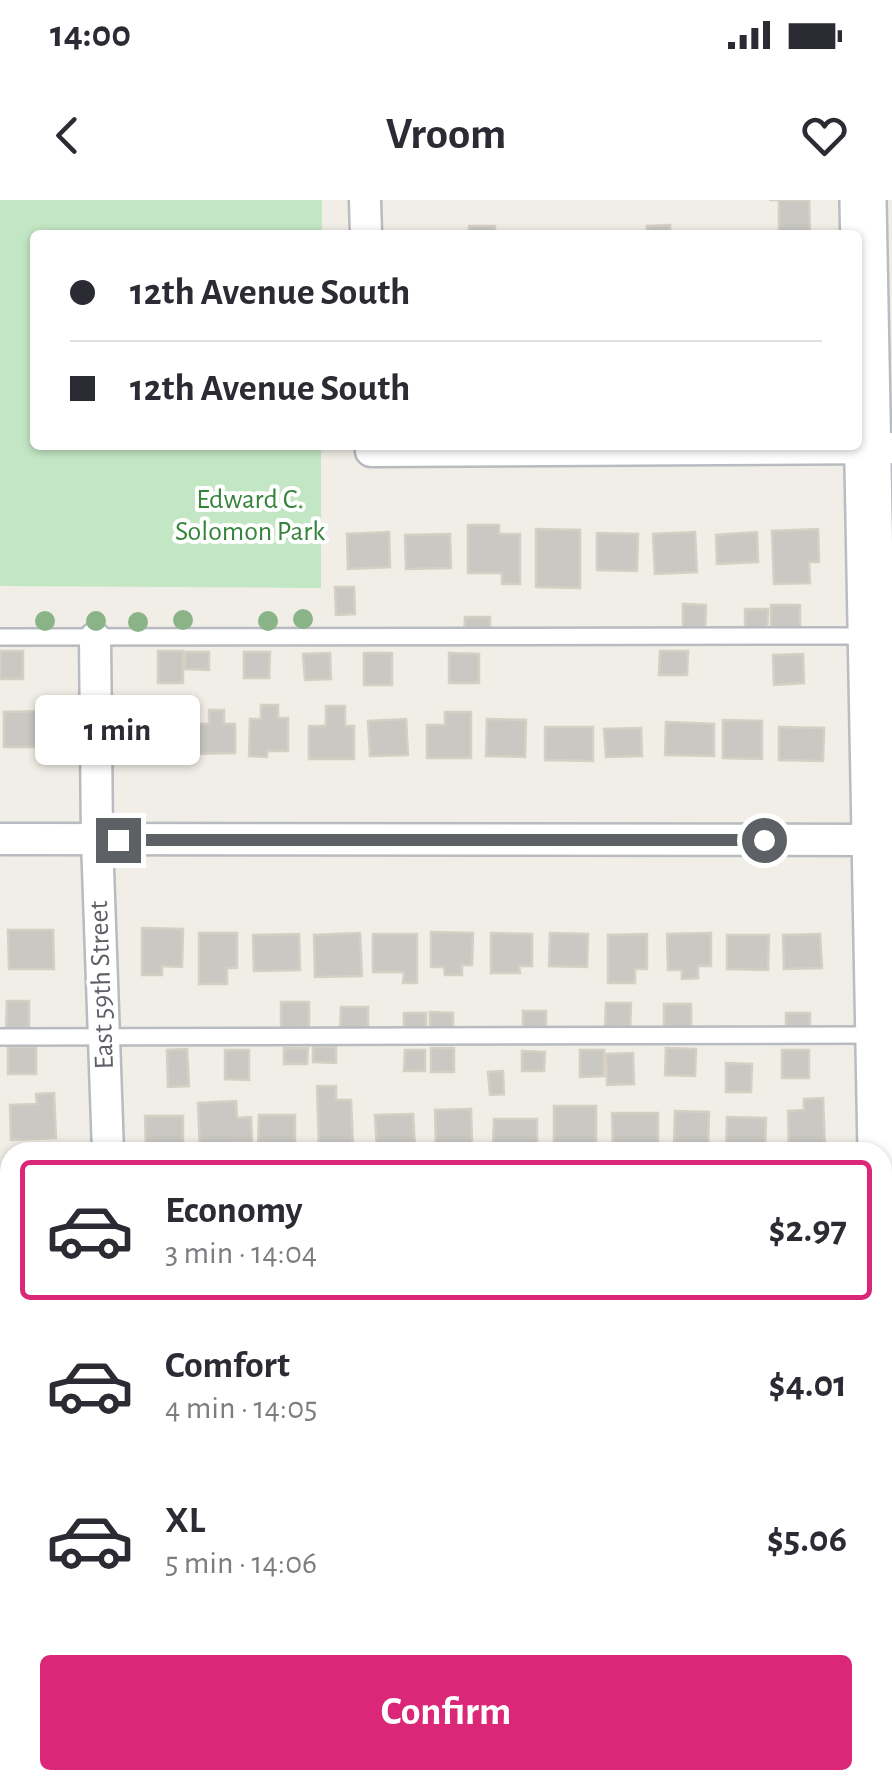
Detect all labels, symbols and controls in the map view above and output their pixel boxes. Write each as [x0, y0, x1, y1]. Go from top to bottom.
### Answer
text: 14:00 [50, 16, 131, 54]
icon: back [40, 108, 95, 163]
icon: heart [797, 108, 852, 163]
text: Vroom [386, 112, 506, 157]
text: 12th Avenue South [130, 274, 410, 312]
text: 12th Avenue South [130, 370, 410, 408]
park label: Edward C. Solomon Park [175, 486, 325, 546]
callout: 1 min [36, 695, 200, 765]
text: 1 min [84, 714, 151, 746]
route end [96, 818, 141, 863]
route start [742, 818, 787, 863]
street label: East 59th Street [85, 900, 119, 1070]
icon: car [45, 1185, 135, 1275]
text: Economy [165, 1192, 303, 1230]
text: $2.97 [769, 1211, 847, 1249]
text: 3 min · 14:04 [165, 1237, 317, 1269]
icon: car [45, 1340, 135, 1430]
text: Comfort [165, 1347, 290, 1385]
text: $4.01 [769, 1366, 847, 1404]
text: 4 min · 14:05 [165, 1392, 317, 1424]
icon: car [45, 1495, 135, 1585]
text: XL [165, 1502, 205, 1540]
text: $5.06 [767, 1521, 847, 1559]
text: 5 min · 14:06 [165, 1547, 317, 1579]
button: Confirm [40, 1655, 852, 1770]

